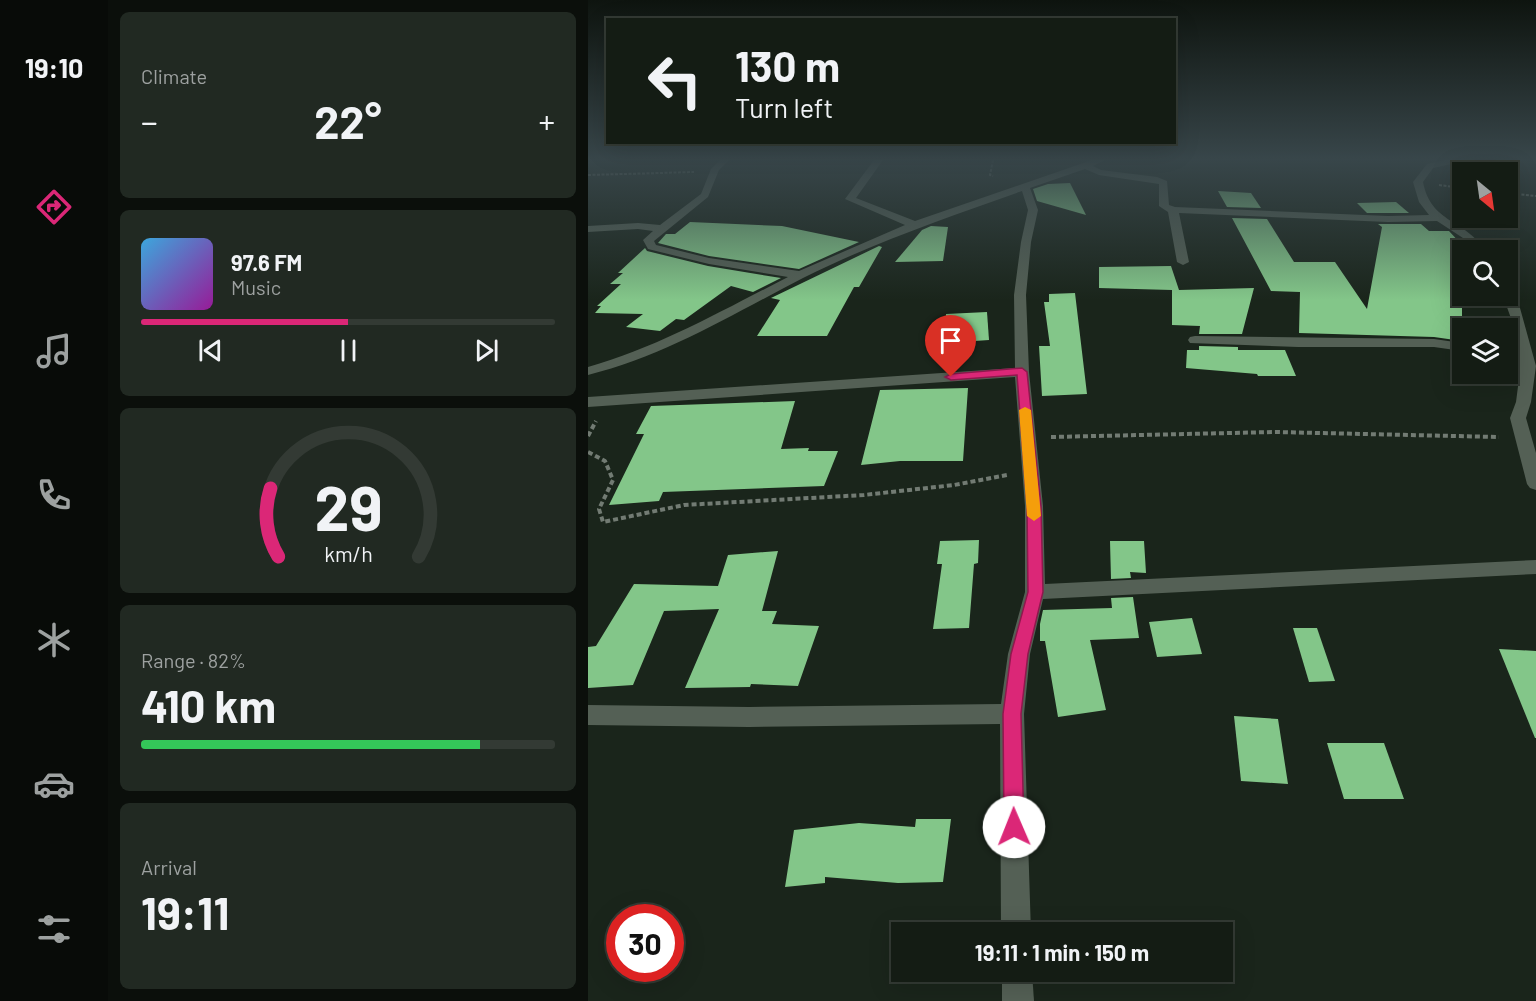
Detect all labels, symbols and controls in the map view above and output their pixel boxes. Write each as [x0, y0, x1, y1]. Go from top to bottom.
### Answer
text: 130 m [735, 40, 840, 90]
icon: left [636, 42, 714, 120]
text: 19:10 [25, 51, 83, 83]
text: Climate [141, 64, 207, 88]
text: Turn left [735, 91, 833, 123]
text: 22° [314, 94, 382, 148]
text: − [141, 101, 158, 141]
text: + [538, 101, 555, 141]
north arrow [1452, 162, 1518, 228]
map controls [1452, 162, 1518, 384]
icon: directions [33, 186, 75, 228]
button: search [1452, 240, 1518, 306]
text: 97.6 FM [231, 249, 302, 275]
text: Music [231, 275, 281, 299]
pin [925, 315, 976, 377]
button: layers [1452, 318, 1518, 384]
icon: arrive [934, 324, 967, 357]
icon: music [33, 330, 75, 372]
icon: previous [194, 334, 227, 367]
icon: pause [332, 334, 365, 367]
icon: next [470, 334, 503, 367]
text: 29 [314, 470, 382, 544]
icon: phone [33, 474, 75, 516]
text: km/h [324, 542, 372, 567]
icon: climate [33, 619, 75, 661]
text: Range · 82% [141, 648, 246, 672]
text: 410 km [141, 678, 276, 732]
icon: car [33, 763, 75, 805]
position arrow [982, 795, 1046, 859]
text: Arrival [141, 855, 197, 879]
text: 19:11 [141, 885, 229, 939]
speed limit sign: 30 [606, 904, 684, 982]
icon: filters [33, 908, 75, 950]
text: 19:11 · 1 min · 150 m [975, 939, 1149, 965]

